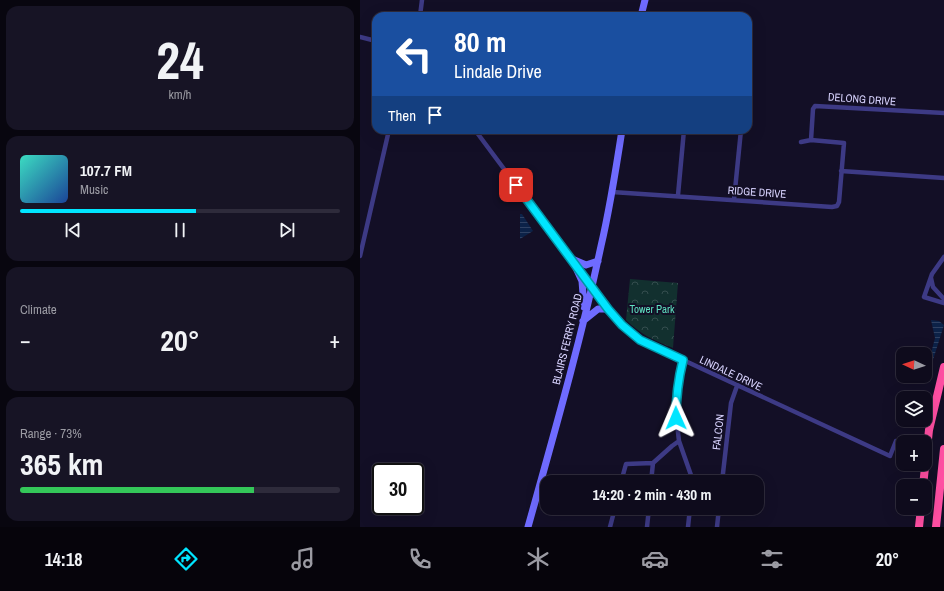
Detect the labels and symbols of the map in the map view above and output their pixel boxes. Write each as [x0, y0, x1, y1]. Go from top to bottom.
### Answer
street label: DELONG DRIVE [828, 90, 896, 108]
pin [499, 168, 533, 202]
street label: RIDGE DRIVE [727, 183, 787, 201]
street label: BLAIRS FERRY ROAD [549, 292, 585, 386]
park label: Tower Park [629, 302, 675, 316]
north arrow [896, 347, 932, 383]
street label: LINDALE DRIVE [697, 352, 765, 394]
position arrow [655, 397, 697, 439]
street label: FALCON [709, 413, 727, 451]
speed limit sign: 30 [372, 463, 424, 515]

